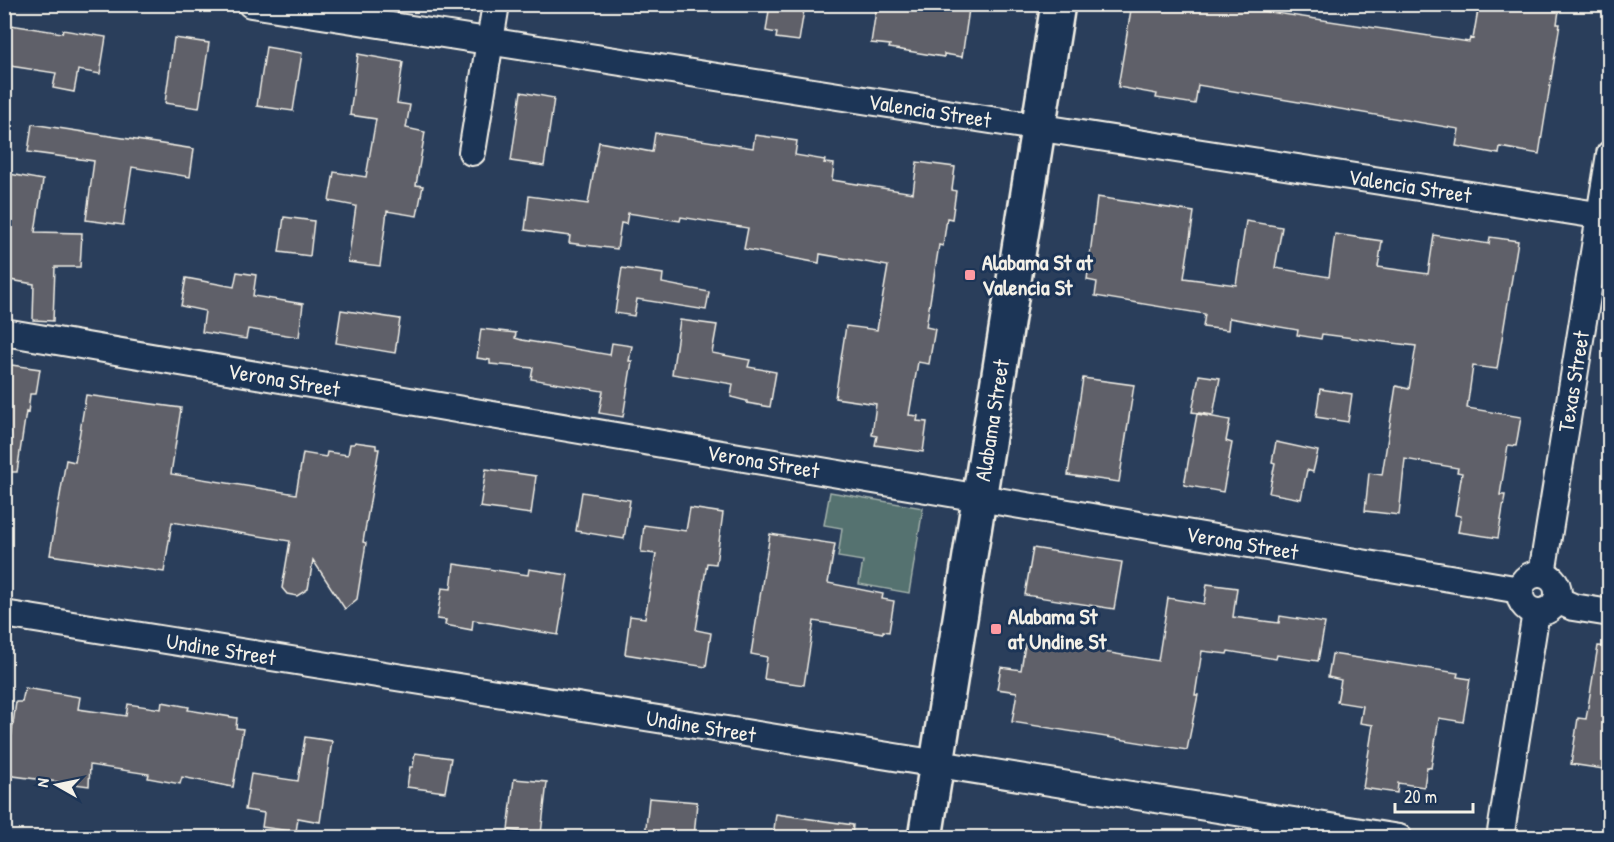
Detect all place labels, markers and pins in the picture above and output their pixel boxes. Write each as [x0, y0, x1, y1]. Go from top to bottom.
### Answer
place label: Alabama St at Valencia St [982, 247, 1094, 302]
marker: Alabama St at Valencia St [963, 268, 977, 282]
place label: Alabama St at Undine St [1008, 601, 1108, 656]
marker: Alabama St at Undine St [989, 622, 1003, 636]

